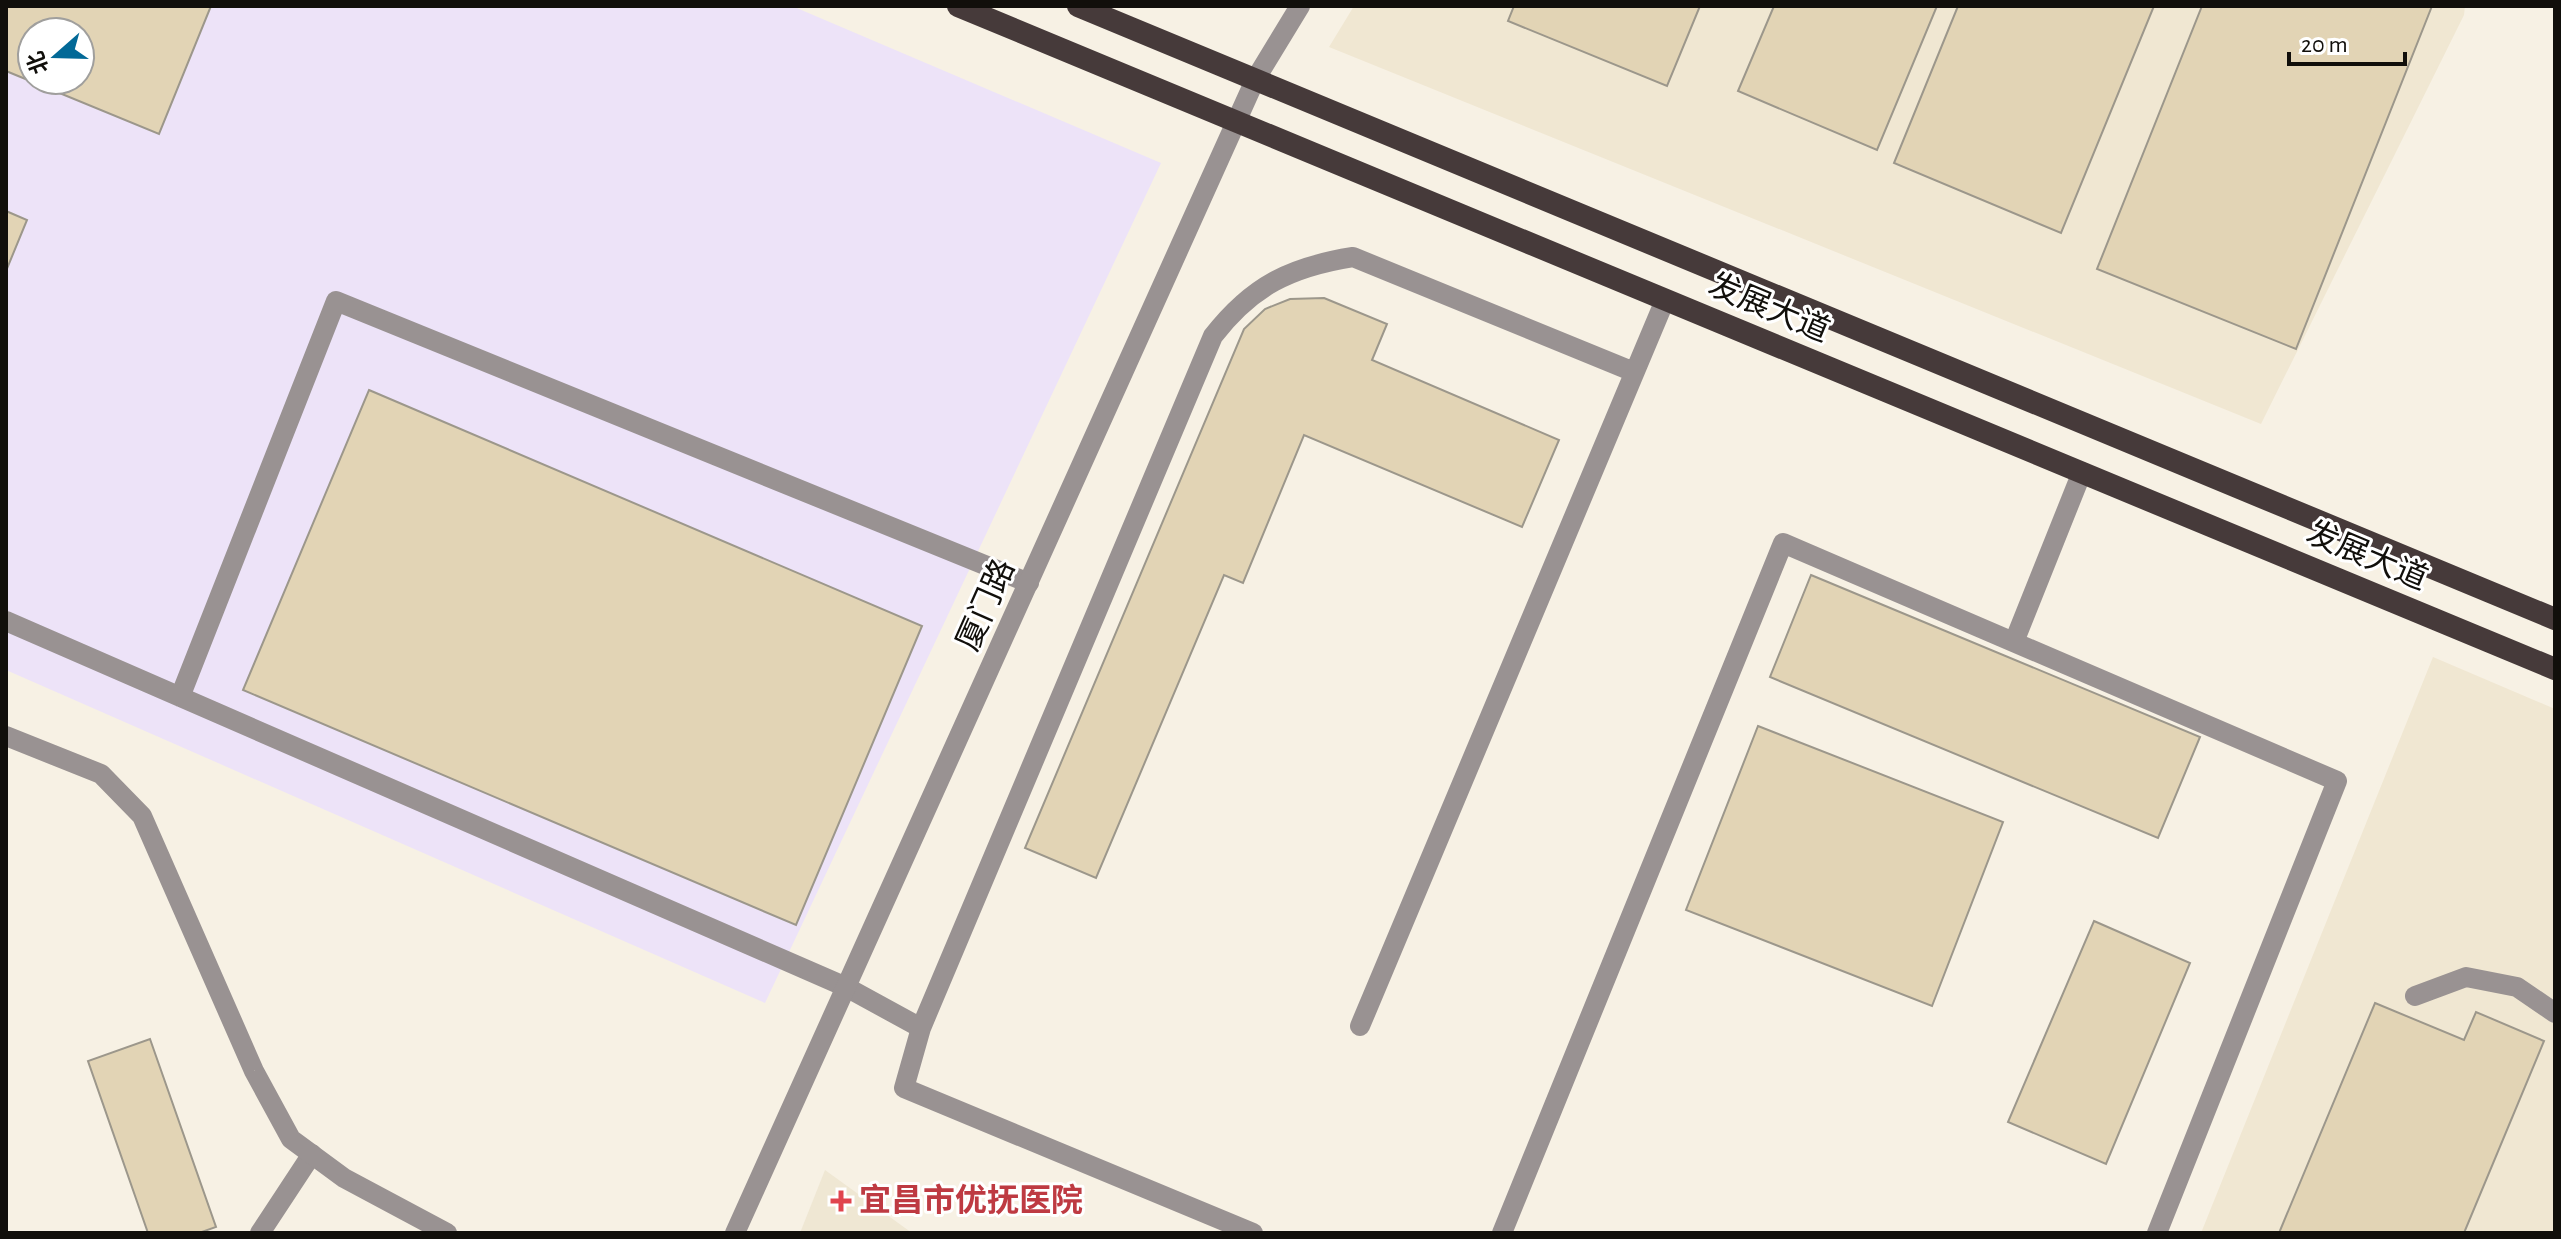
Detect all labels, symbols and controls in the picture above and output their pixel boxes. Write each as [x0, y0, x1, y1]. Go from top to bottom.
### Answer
north arrow [16, 16, 96, 96]
scale bar [2289, 16, 2405, 66]
text: 20 m [2301, 33, 2348, 57]
text: 北 [23, 48, 52, 77]
street label: 发展大道 [1704, 266, 1835, 348]
street label: 发展大道 [2302, 514, 2433, 596]
street label: 厦门路 [950, 554, 1020, 655]
place label: 宜昌市优抚医院 [859, 1183, 1083, 1217]
marker: 宜昌市优抚医院 [830, 1190, 852, 1212]

